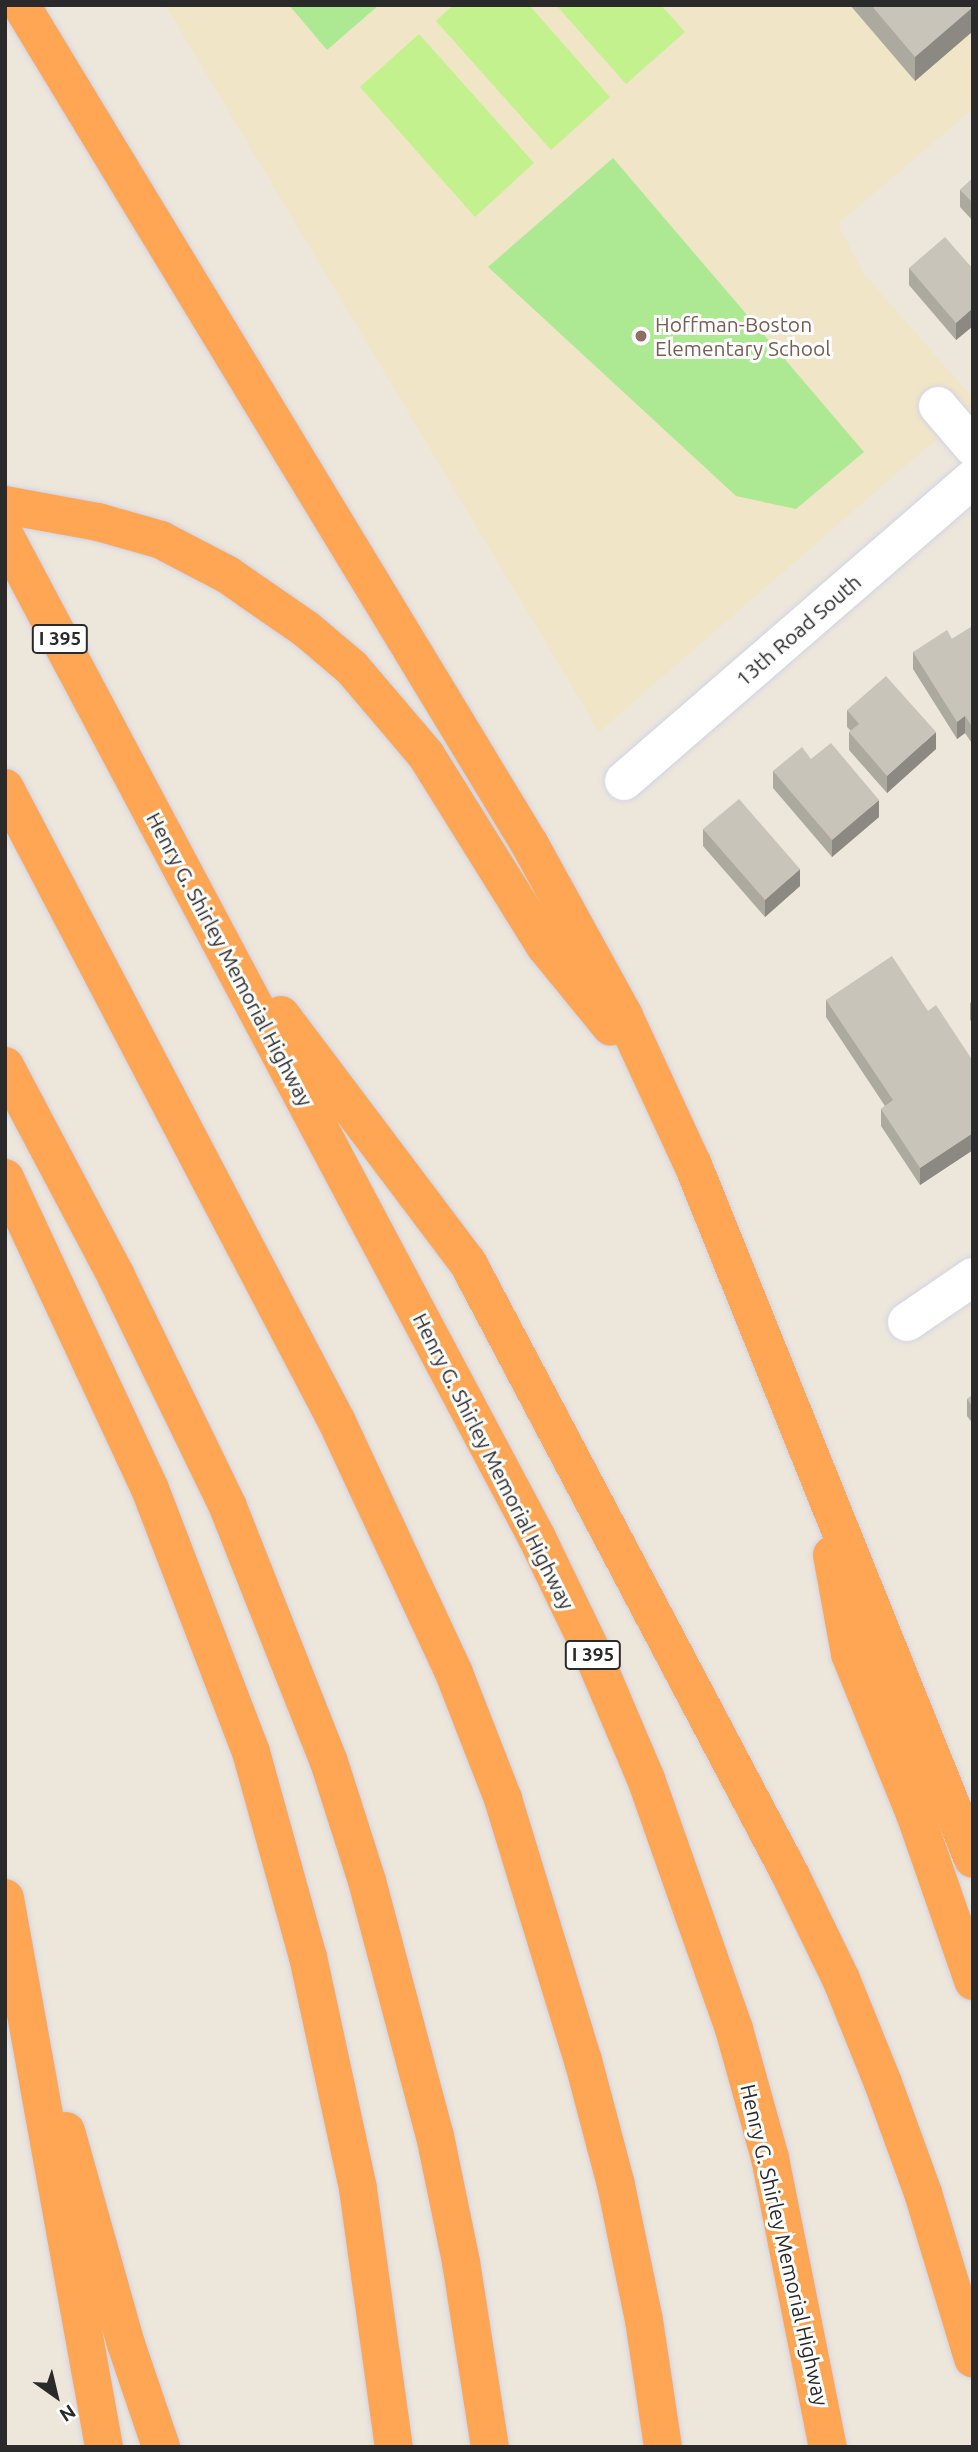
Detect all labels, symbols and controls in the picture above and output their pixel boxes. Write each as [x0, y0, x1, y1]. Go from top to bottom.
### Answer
place label: Hoffman-Boston Elementary School [655, 311, 831, 361]
marker: Hoffman-Boston Elementary School [633, 328, 649, 344]
street label: 13th Road South [730, 569, 866, 691]
road number: I 395 [30, 624, 90, 654]
street label: Henry G. Shirley Memorial Highway [142, 808, 318, 1110]
street label: Henry G. Shirley Memorial Highway [408, 1309, 580, 1613]
road number: I 395 [563, 1639, 623, 1670]
street label: Henry G. Shirley Memorial Highway [736, 2082, 834, 2408]
north arrow [21, 2361, 91, 2431]
text: N [56, 2400, 80, 2426]

